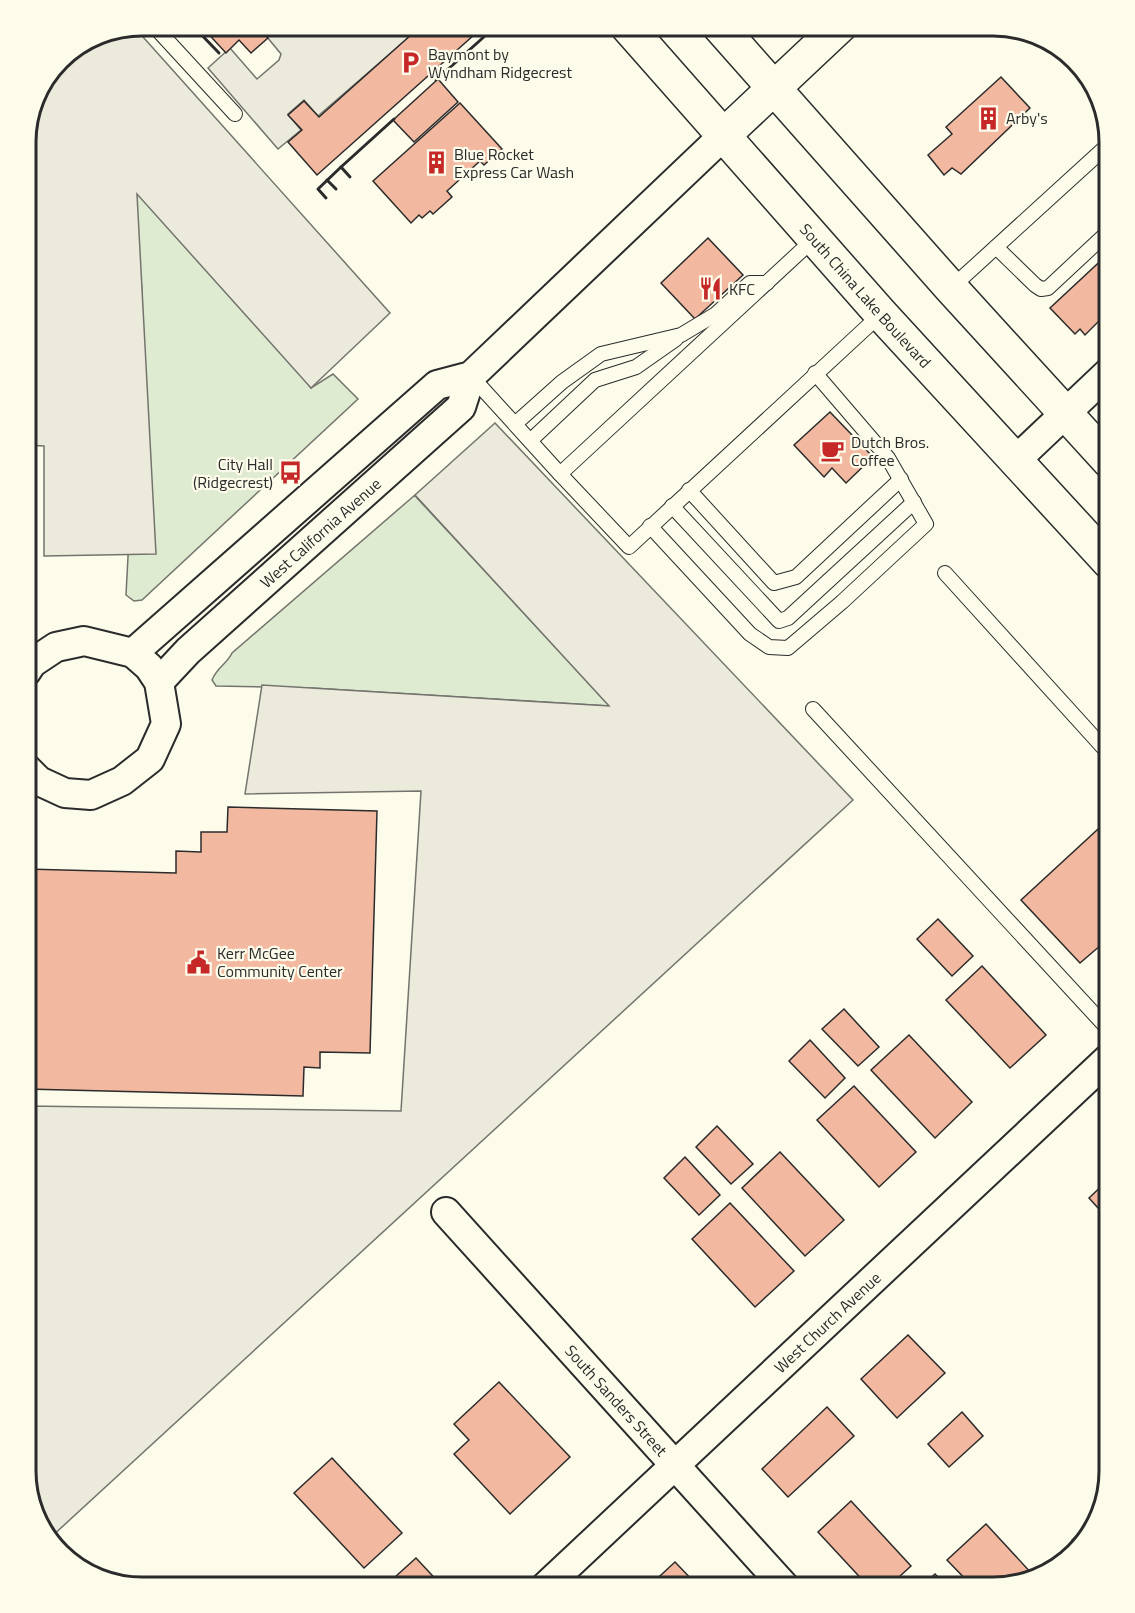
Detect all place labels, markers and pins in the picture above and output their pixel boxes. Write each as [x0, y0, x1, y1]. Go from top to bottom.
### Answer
place label: Baymont by Wyndham Ridgecrest [428, 42, 572, 84]
parking icon: Baymont by Wyndham Ridgecrest [397, 50, 423, 76]
building icon: Arby's [975, 105, 1001, 131]
place label: Arby's [1006, 106, 1048, 130]
place label: Blue Rocket Express Car Wash [454, 142, 574, 184]
building icon: Blue Rocket Express Car Wash [423, 150, 449, 176]
restaurant icon: KFC [698, 276, 724, 302]
place label: KFC [729, 277, 755, 301]
place label: Dutch Bros. Coffee [851, 430, 929, 472]
cafe icon: Dutch Bros. Coffee [820, 438, 846, 464]
place label: City Hall (Ridgecrest) [193, 452, 273, 494]
bus stop icon: City Hall (Ridgecrest) [278, 460, 304, 486]
place label: Kerr McGee Community Center [217, 941, 343, 983]
public building icon: Kerr McGee Community Center [186, 949, 212, 975]

